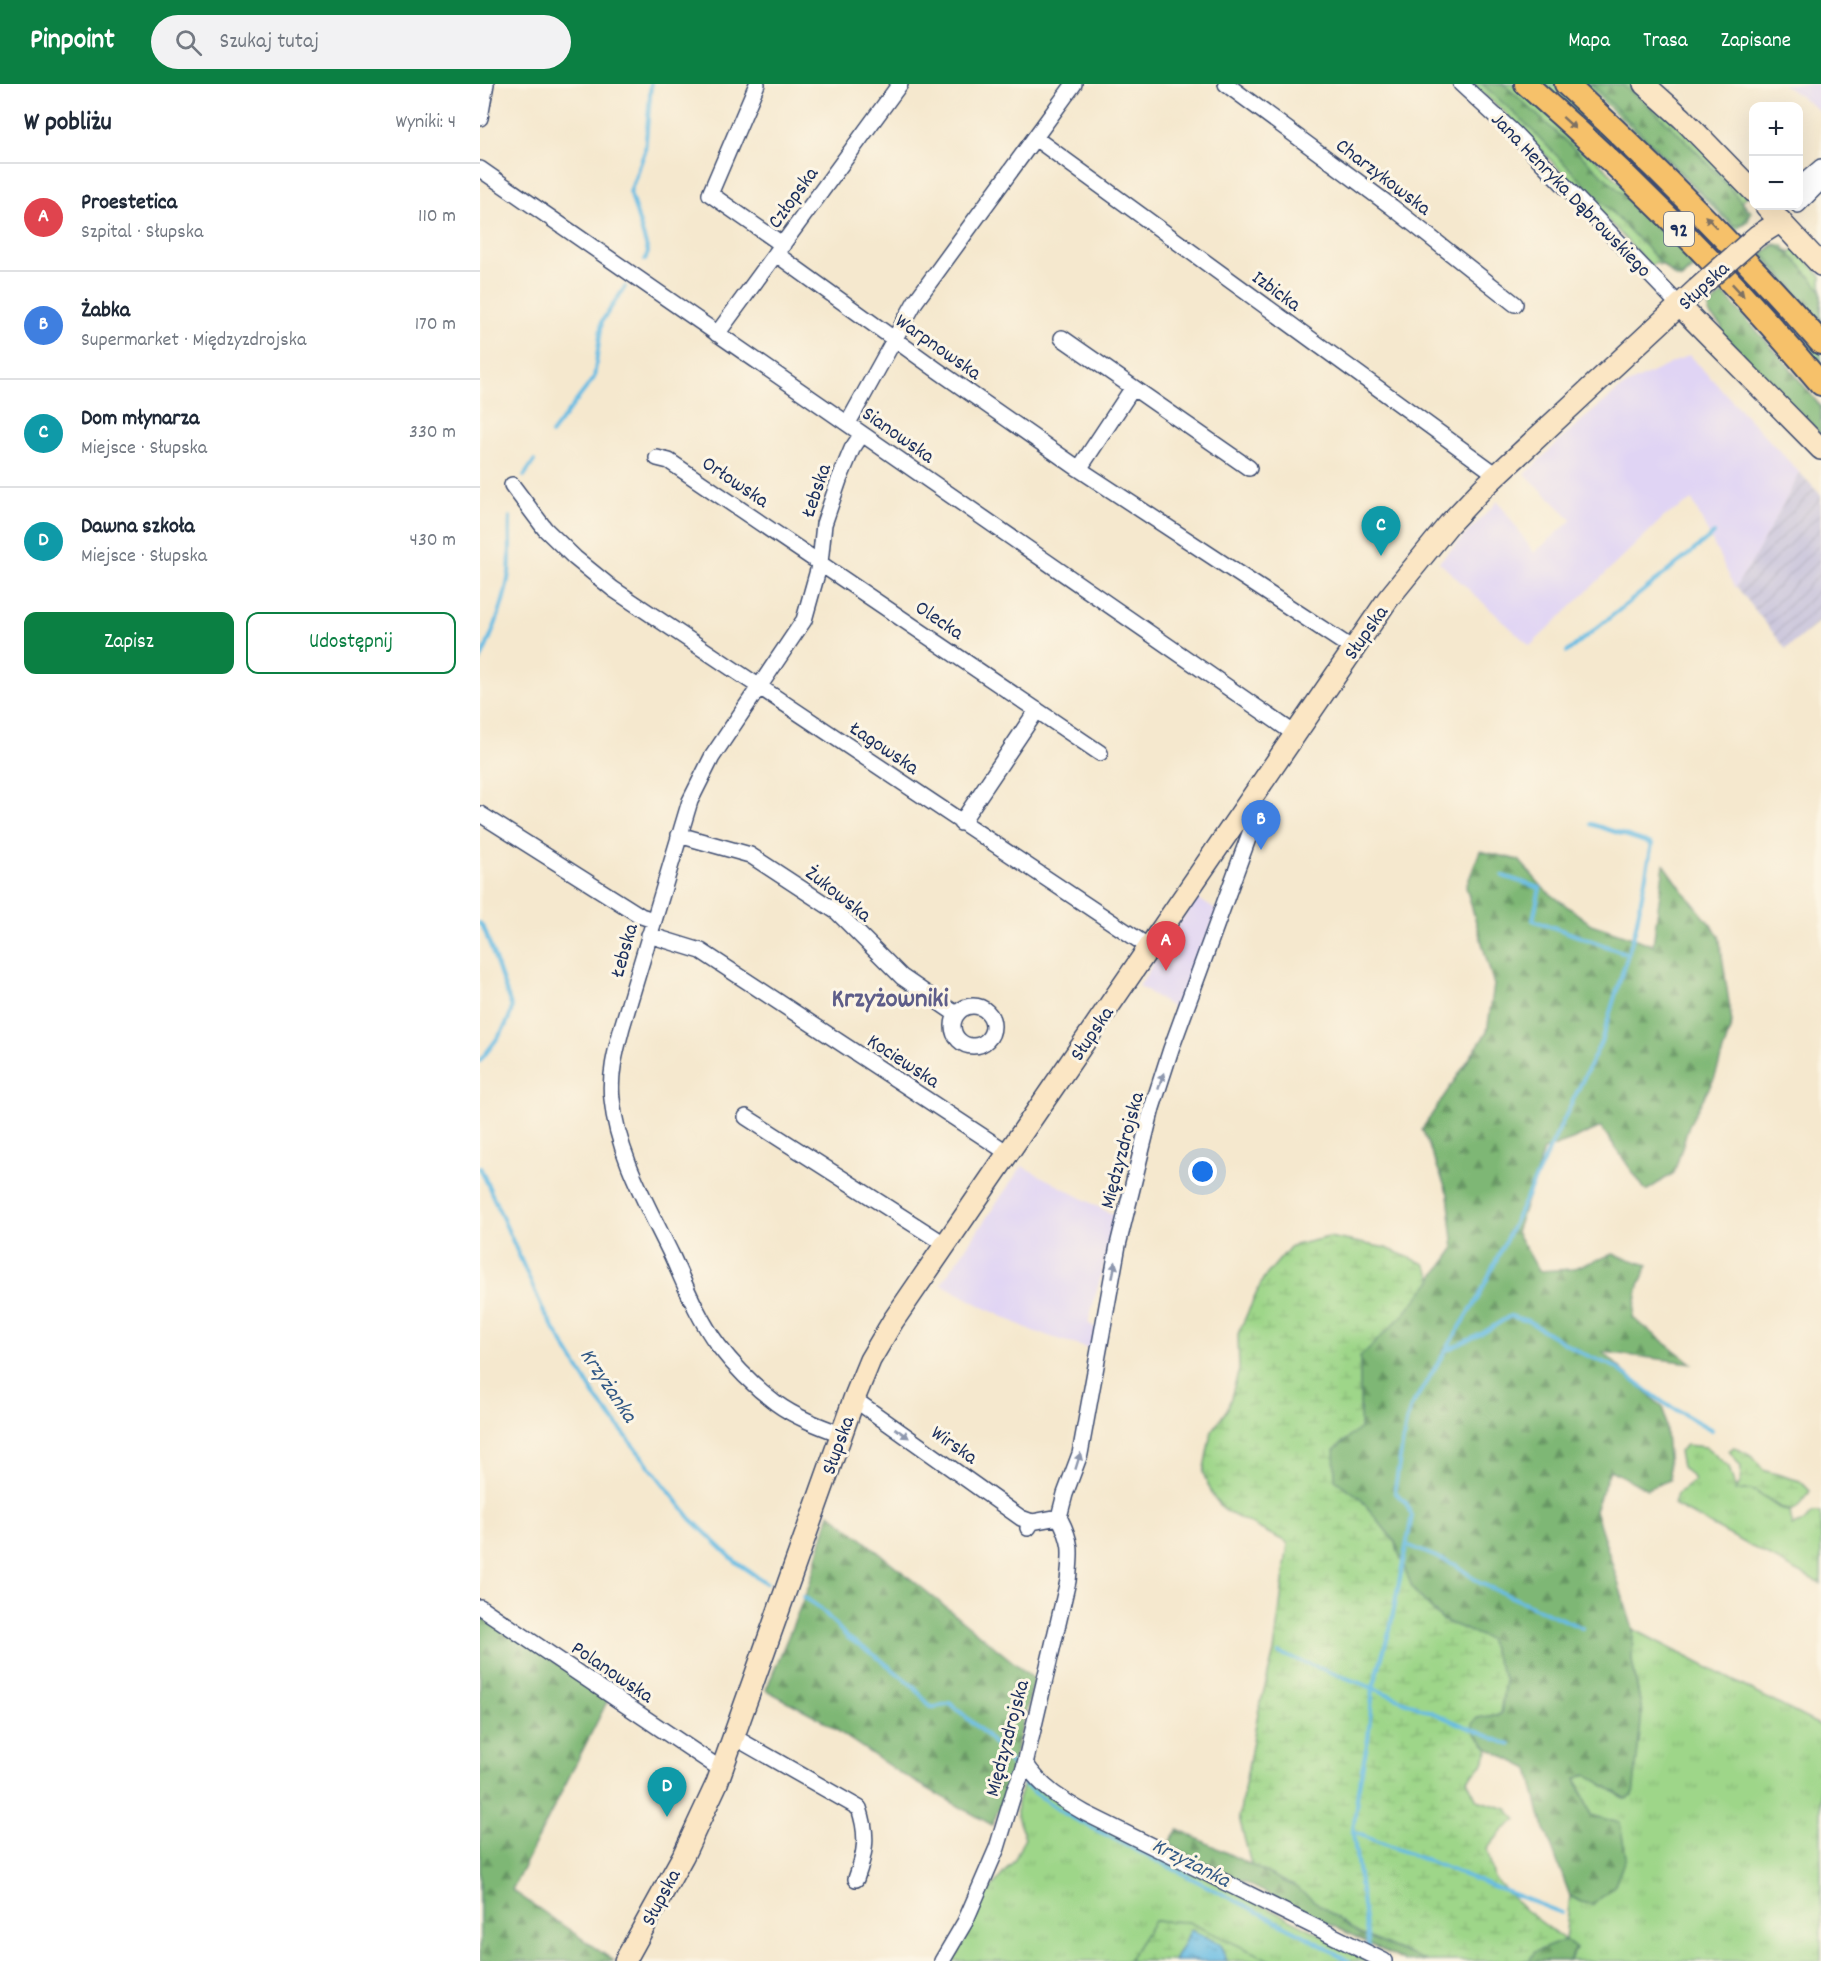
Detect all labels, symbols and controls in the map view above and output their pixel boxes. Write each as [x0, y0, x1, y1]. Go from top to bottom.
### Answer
search box [151, 15, 571, 69]
text: Pinpoint [30, 22, 115, 62]
icon: search [172, 26, 205, 59]
text: Szukaj tutaj [220, 27, 319, 58]
text: Mapa [1568, 27, 1610, 57]
text: Trasa [1643, 27, 1688, 57]
text: Zapisane [1721, 27, 1791, 57]
map controls [1749, 102, 1803, 210]
button: + [1749, 102, 1803, 156]
text: W pobliżu [24, 105, 112, 142]
street label: Jana Henryka Dąbrowskiego [1483, 107, 1657, 286]
text: Wyniki: 4 [395, 109, 456, 137]
one-way arrow [1562, 116, 1577, 130]
street label: Charzykowska [1328, 132, 1437, 225]
button: − [1749, 156, 1803, 210]
street label: Człopska [762, 161, 828, 236]
text: Proestetica [81, 188, 177, 219]
text: A [38, 203, 49, 231]
text: 110 m [418, 203, 456, 231]
road number: 92 [1664, 212, 1694, 246]
one-way arrow [1704, 216, 1718, 230]
text: Szpital · Słupska [81, 219, 203, 247]
street label: Słupska [1673, 255, 1738, 319]
street label: Izbicka [1244, 264, 1307, 321]
one-way arrow [1730, 283, 1744, 297]
text: Żabka [81, 296, 130, 327]
street label: Warpnowska [888, 308, 987, 390]
text: B [39, 311, 48, 339]
text: 170 m [415, 311, 456, 339]
text: Supermarket · Międzyzdrojska [81, 327, 306, 355]
street label: Sianowska [855, 400, 941, 473]
text: Dom młynarza [81, 404, 199, 435]
text: C [39, 419, 48, 447]
text: 330 m [409, 419, 456, 447]
text: Miejsce · Słupska [81, 435, 207, 463]
street label: Orłowska [695, 450, 775, 518]
street label: Łebska [794, 459, 841, 523]
pin: C [1362, 506, 1400, 556]
text: Dawna szkoła [81, 512, 195, 543]
text: D [38, 527, 49, 555]
text: 430 m [410, 527, 456, 555]
text: Miejsce · Słupska [81, 543, 207, 571]
street label: Olecka [908, 594, 970, 649]
street label: Słupska [1338, 599, 1398, 667]
button: Zapisz [24, 612, 234, 674]
button: Udostępnij [246, 612, 456, 674]
street label: Łagowska [842, 715, 925, 784]
pin: B [1242, 800, 1280, 850]
street label: Żukowska [797, 860, 878, 932]
street label: Łebska [604, 919, 648, 982]
pin: A [1146, 922, 1186, 971]
district label: Krzyżowniki [832, 981, 948, 1020]
street label: Słupska [1064, 1000, 1124, 1068]
street label: Kociewska [860, 1028, 946, 1098]
one-way arrow [1156, 1072, 1166, 1090]
street label: Międzyzdrojska [1094, 1088, 1154, 1212]
your location [1188, 1157, 1217, 1186]
one-way arrow [1110, 1260, 1119, 1279]
water label: Krzyżanka [571, 1343, 644, 1431]
street label: Słupska [815, 1411, 865, 1480]
street label: Wirska [924, 1420, 984, 1474]
one-way arrow [893, 1427, 909, 1439]
one-way arrow [1073, 1452, 1083, 1470]
street label: Polanowska [564, 1635, 659, 1713]
street label: Międzyzdrojska [979, 1676, 1039, 1800]
pin: D [648, 1768, 687, 1817]
water label: Krzyżanka [1146, 1831, 1236, 1898]
street label: Słupska [635, 1864, 691, 1932]

